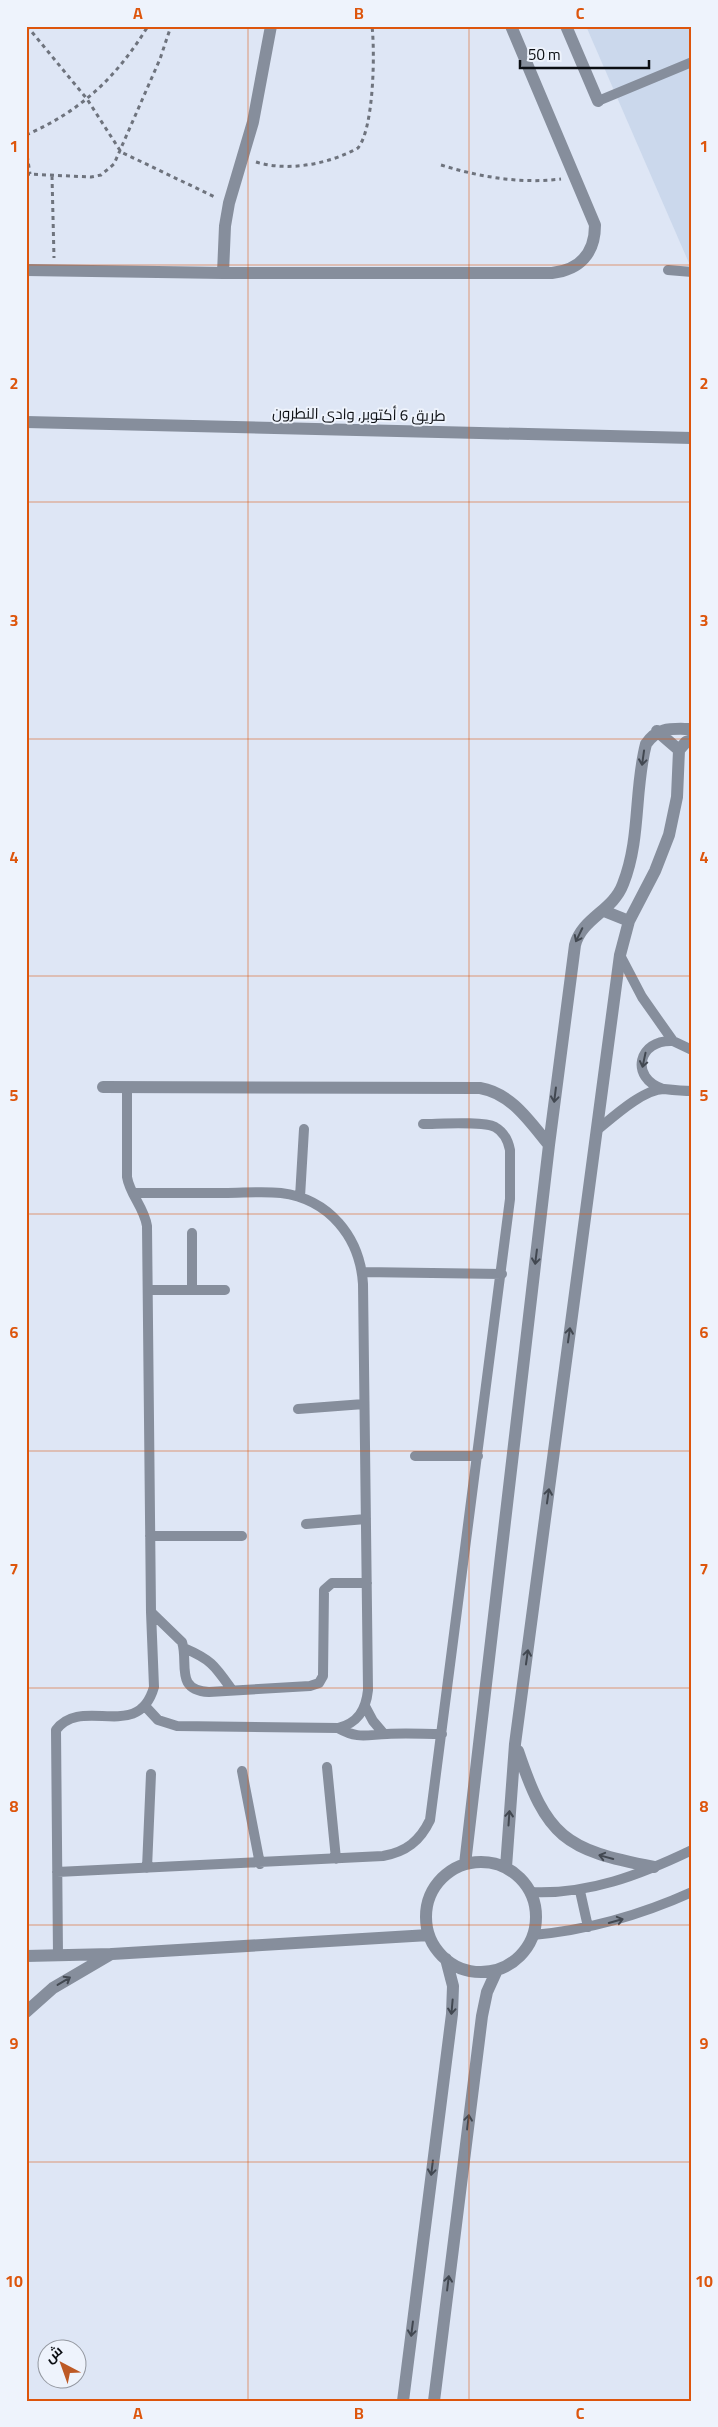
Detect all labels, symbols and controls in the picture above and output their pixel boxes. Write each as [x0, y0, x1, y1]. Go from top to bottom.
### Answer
text: A [133, 0, 143, 28]
text: B [354, 0, 364, 28]
text: C [576, 0, 585, 28]
scale bar [520, 38, 649, 70]
text: 50 m [528, 40, 561, 69]
text: 1 [10, 131, 18, 161]
text: 1 [700, 131, 708, 161]
text: 2 [10, 368, 18, 398]
text: 2 [700, 368, 708, 398]
street label: طريق 6 أكتوبر, وادى النطرون [272, 398, 446, 430]
text: 3 [10, 605, 19, 635]
text: 3 [700, 605, 709, 635]
one-way arrow [638, 750, 648, 766]
text: 4 [10, 842, 19, 872]
text: 4 [700, 842, 709, 872]
one-way arrow [574, 928, 584, 943]
one-way arrow [639, 1052, 648, 1068]
text: 5 [10, 1080, 19, 1110]
text: 5 [700, 1080, 709, 1110]
one-way arrow [550, 1087, 560, 1103]
one-way arrow [531, 1249, 541, 1265]
text: 6 [10, 1317, 19, 1347]
text: 6 [700, 1317, 709, 1347]
one-way arrow [565, 1327, 575, 1343]
one-way arrow [543, 1488, 553, 1504]
text: 7 [10, 1554, 18, 1584]
text: 7 [700, 1554, 708, 1584]
one-way arrow [522, 1649, 532, 1665]
text: 8 [10, 1791, 19, 1821]
text: 8 [700, 1791, 709, 1821]
one-way arrow [505, 1811, 514, 1827]
one-way arrow [598, 1852, 614, 1861]
one-way arrow [607, 1915, 623, 1925]
one-way arrow [57, 1976, 71, 1987]
one-way arrow [448, 1999, 457, 2015]
text: 9 [10, 2028, 19, 2058]
text: 9 [700, 2028, 709, 2058]
one-way arrow [463, 2114, 473, 2130]
one-way arrow [427, 2160, 437, 2176]
text: 10 [5, 2266, 23, 2296]
text: 10 [695, 2266, 713, 2296]
one-way arrow [443, 2275, 453, 2291]
one-way arrow [407, 2321, 417, 2337]
text: ش [38, 2338, 69, 2370]
north arrow [38, 2340, 88, 2390]
text: A [133, 2398, 143, 2427]
text: B [354, 2398, 364, 2427]
text: C [576, 2398, 585, 2427]

